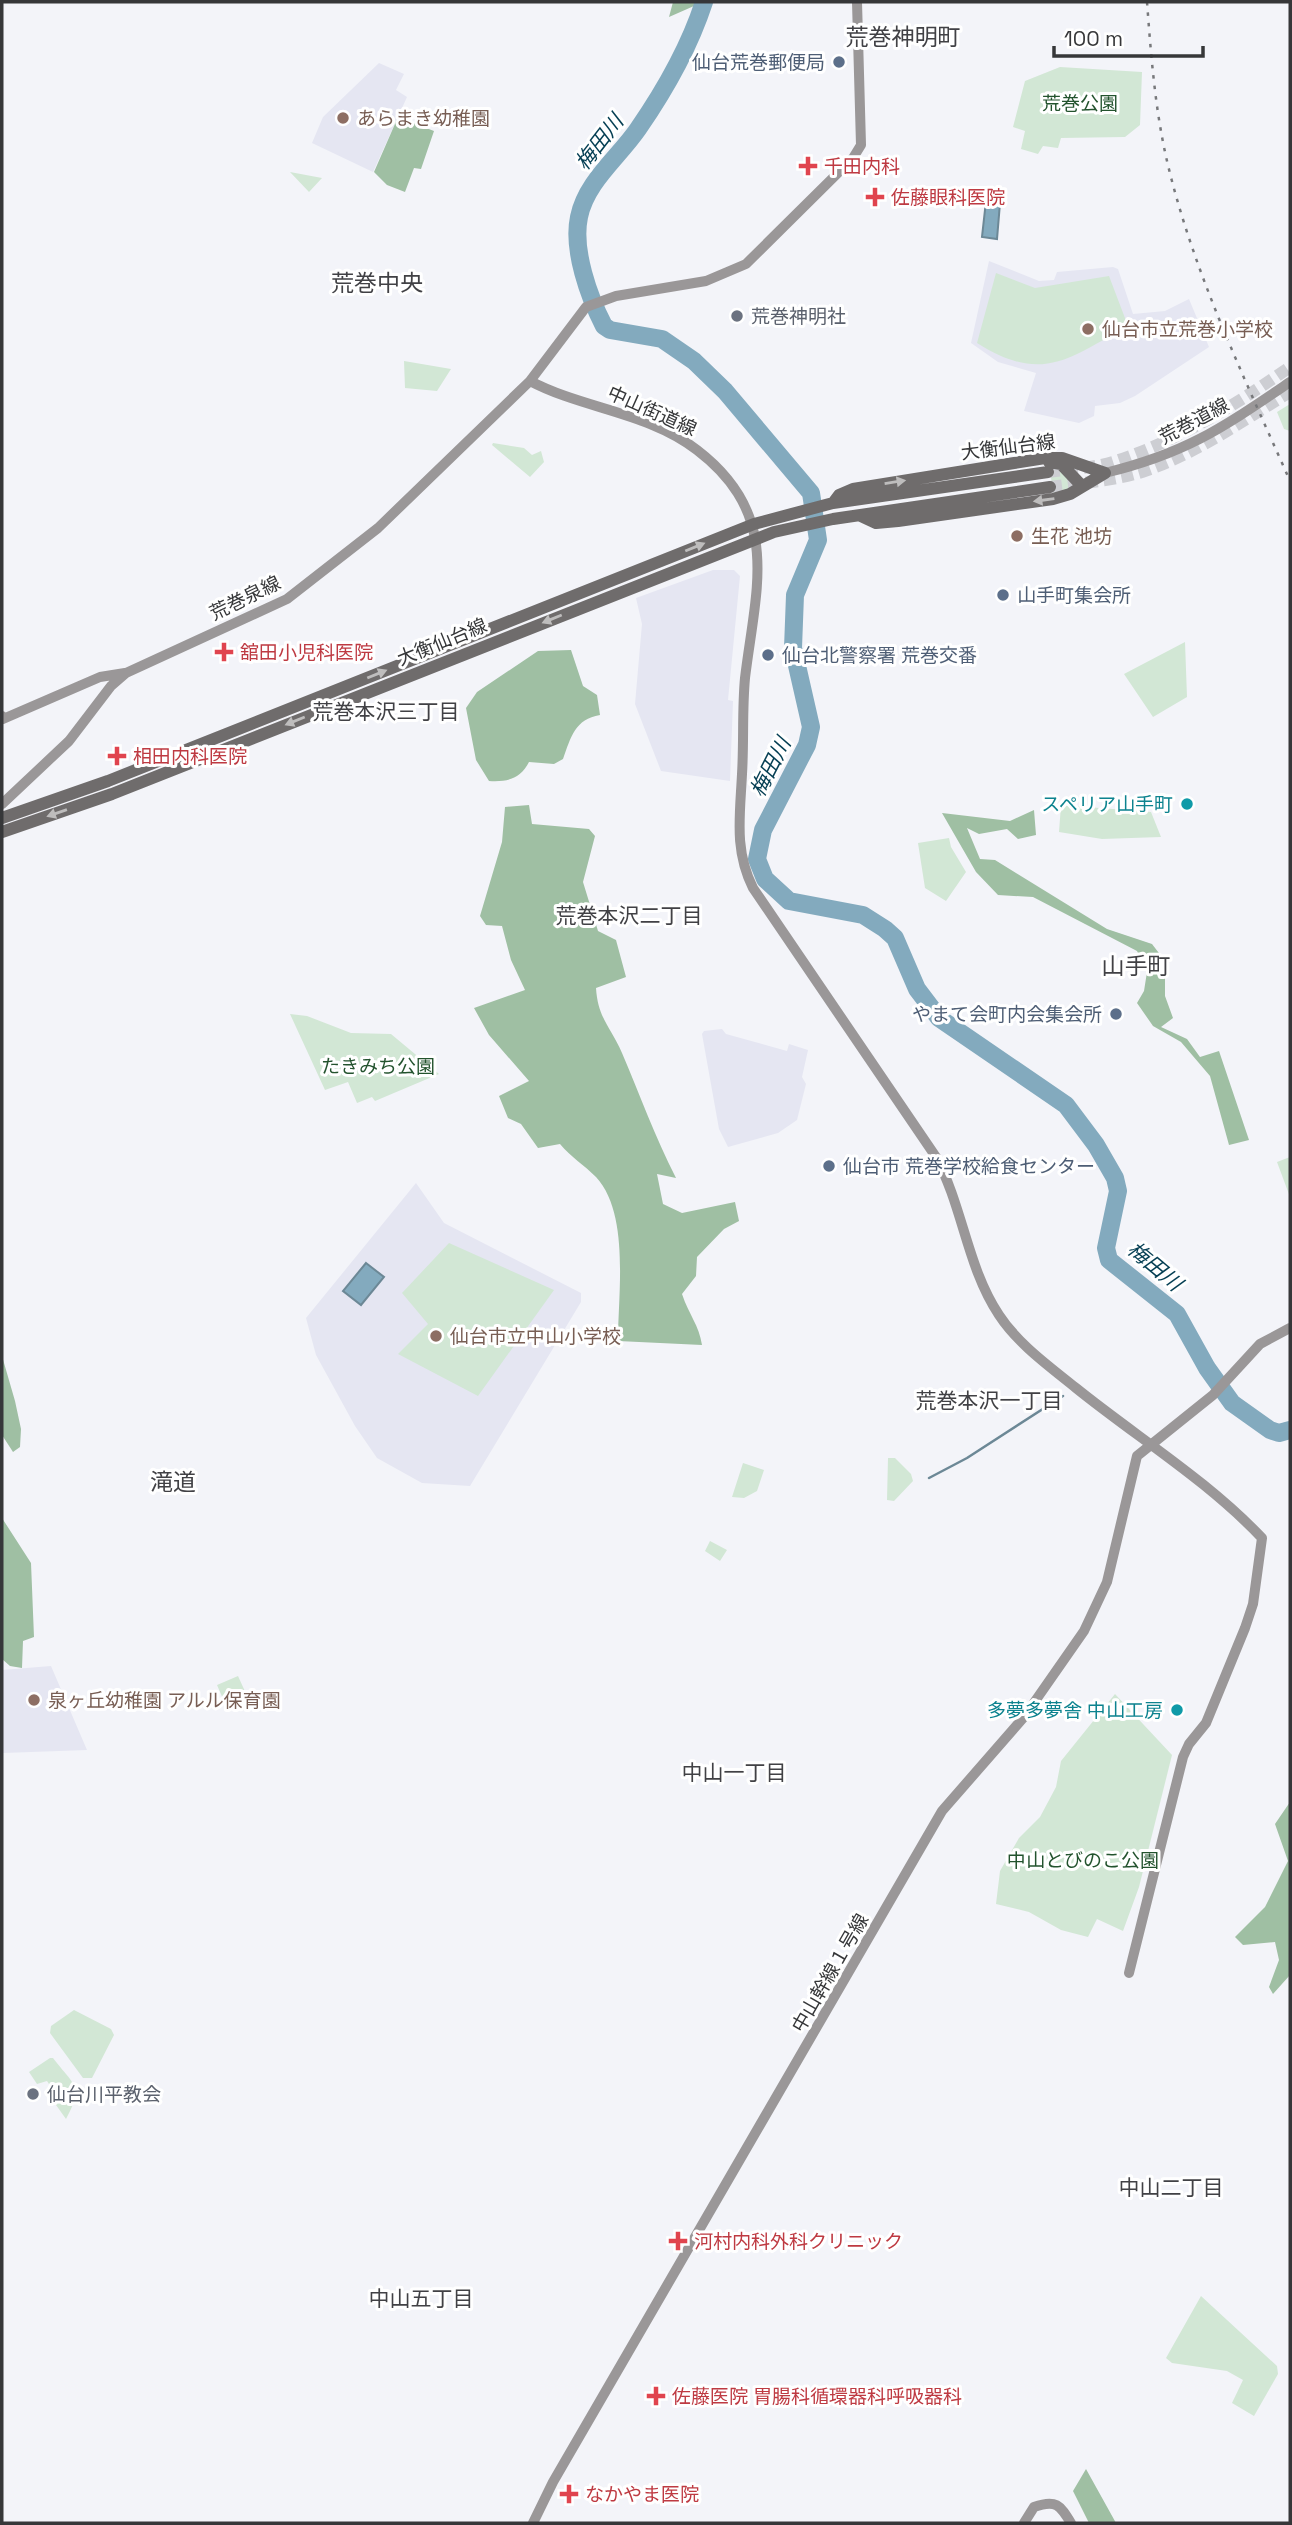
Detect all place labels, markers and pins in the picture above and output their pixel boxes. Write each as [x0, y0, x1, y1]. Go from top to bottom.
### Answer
place label: 仙台荒巻郵便局 [692, 50, 825, 75]
marker: 仙台荒巻郵便局 [831, 54, 847, 70]
place label: あらまき幼稚園 [357, 106, 490, 131]
marker: あらまき幼稚園 [335, 110, 351, 126]
place label: 千田内科 [824, 154, 900, 179]
marker: 千田内科 [798, 156, 818, 176]
place label: 佐藤眼科医院 [891, 185, 1005, 210]
marker: 佐藤眼科医院 [865, 187, 885, 207]
place label: 荒巻神明社 [751, 304, 846, 329]
marker: 荒巻神明社 [729, 308, 745, 324]
place label: 仙台市立荒巻小学校 [1102, 317, 1273, 342]
marker: 仙台市立荒巻小学校 [1080, 321, 1096, 337]
place label: 生花 池坊 [1031, 524, 1112, 549]
marker: 生花 池坊 [1009, 528, 1025, 544]
place label: 山手町集会所 [1017, 583, 1131, 608]
marker: 山手町集会所 [995, 587, 1011, 603]
place label: 舘田小児科医院 [240, 640, 373, 665]
marker: 舘田小児科医院 [214, 642, 234, 662]
place label: 仙台北警察署 荒巻交番 [782, 643, 977, 668]
marker: 仙台北警察署 荒巻交番 [760, 647, 776, 663]
place label: 相田内科医院 [133, 744, 247, 769]
marker: 相田内科医院 [107, 746, 127, 766]
place label: スペリア山手町 [1041, 792, 1173, 817]
marker: スペリア山手町 [1179, 796, 1195, 812]
place label: やまて会町内会集会所 [912, 1002, 1102, 1027]
marker: やまて会町内会集会所 [1108, 1006, 1124, 1022]
place label: 仙台市 荒巻学校給食センター [843, 1154, 1095, 1179]
marker: 仙台市 荒巻学校給食センター [821, 1158, 837, 1174]
place label: 仙台市立中山小学校 [450, 1324, 621, 1349]
marker: 仙台市立中山小学校 [428, 1328, 444, 1344]
place label: 泉ヶ丘幼稚園 アルル保育園 [48, 1688, 281, 1713]
marker: 泉ヶ丘幼稚園 アルル保育園 [26, 1692, 42, 1708]
place label: 多夢多夢舎 中山工房 [987, 1698, 1163, 1723]
marker: 多夢多夢舎 中山工房 [1169, 1702, 1185, 1718]
place label: 仙台川平教会 [47, 2082, 161, 2107]
marker: 仙台川平教会 [25, 2086, 41, 2102]
place label: 河村内科外科クリニック [694, 2229, 903, 2254]
marker: 河村内科外科クリニック [668, 2231, 688, 2251]
place label: 佐藤医院 胃腸科循環器科呼吸器科 [672, 2384, 962, 2409]
marker: 佐藤医院 胃腸科循環器科呼吸器科 [646, 2386, 666, 2406]
place label: なかやま医院 [585, 2482, 699, 2507]
marker: なかやま医院 [559, 2484, 579, 2504]

